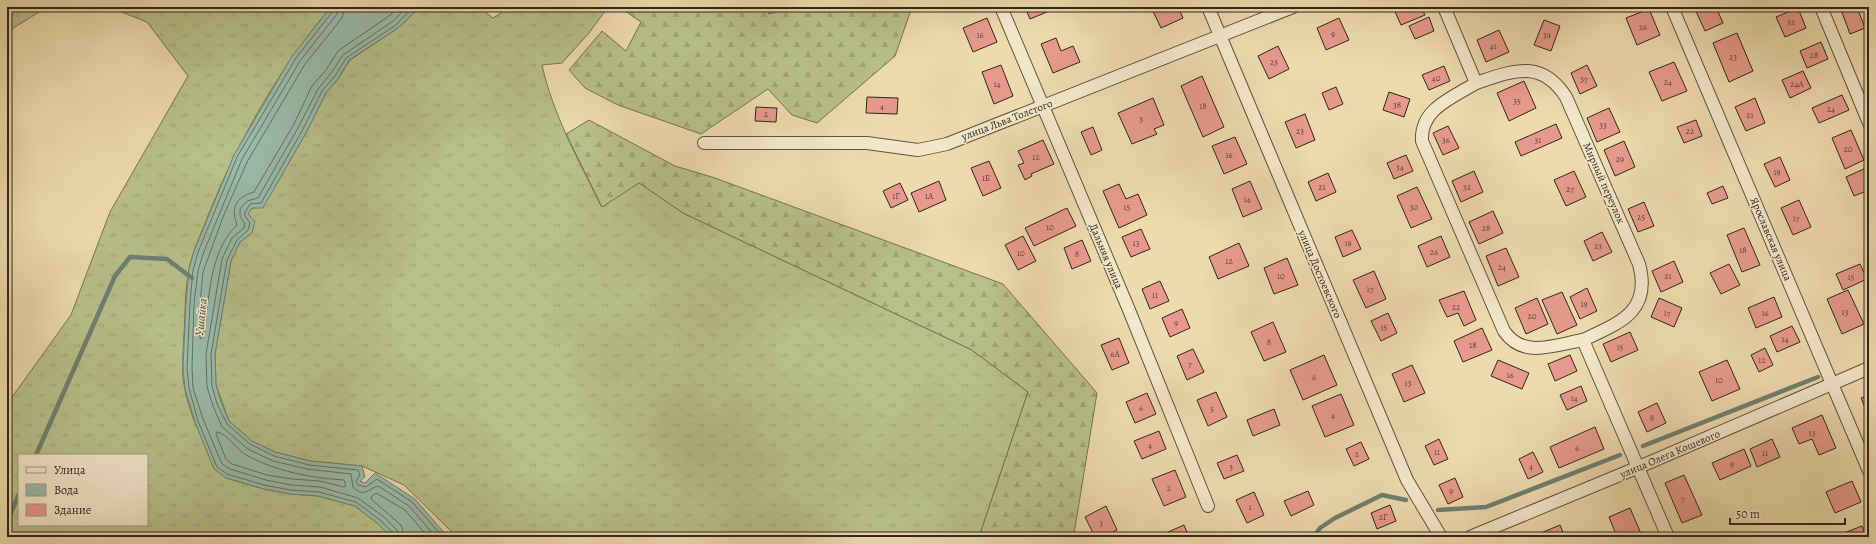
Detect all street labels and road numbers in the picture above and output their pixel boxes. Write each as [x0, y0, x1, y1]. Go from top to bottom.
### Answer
street label: улица Льва Толстого [958, 96, 1055, 145]
street label: Мирный переулок [1579, 140, 1629, 226]
street label: Ярославская улица [1747, 195, 1796, 284]
street label: Дальняя улица [1085, 221, 1127, 292]
street label: улица Достоевского [1294, 227, 1345, 321]
street label: улица Олега Кошевого [1617, 426, 1723, 482]

